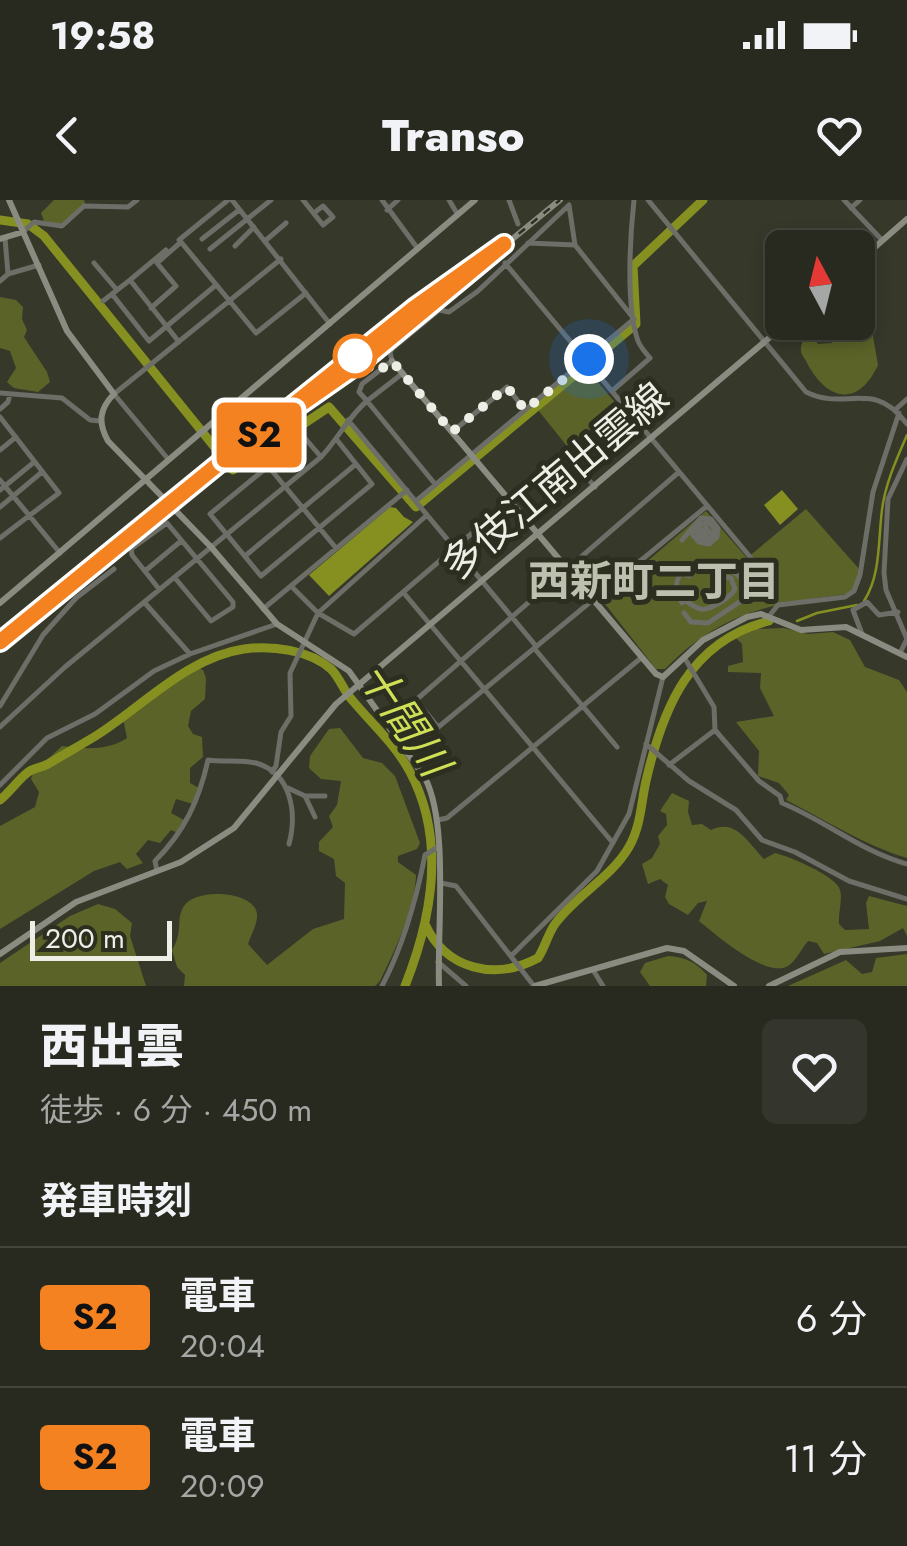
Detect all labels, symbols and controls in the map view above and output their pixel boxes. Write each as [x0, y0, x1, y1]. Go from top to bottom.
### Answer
text: 19:58 [50, 8, 155, 63]
text: Transo [382, 103, 525, 168]
icon: back [40, 108, 95, 163]
icon: heart [812, 108, 867, 163]
north arrow [765, 230, 875, 340]
map controls [765, 230, 875, 340]
your location [564, 334, 614, 384]
unlabelled marker [334, 335, 376, 377]
street label: 多伎江南出雲線 [429, 369, 681, 593]
line badge: S2 [214, 402, 304, 468]
text: S2 [237, 410, 281, 460]
district label: 西新町二丁目 [528, 551, 780, 612]
water label: 十間川 [343, 650, 467, 792]
scale bar [30, 916, 172, 960]
text: 200 m [45, 918, 125, 959]
text: 西出雲 [40, 1012, 184, 1081]
button: heart [762, 1019, 867, 1124]
text: 徒歩 · 6 分 · 450 m [40, 1087, 312, 1133]
text: 発車時刻 [40, 1173, 192, 1228]
text: 電車 [180, 1268, 256, 1323]
text: 6 分 [796, 1291, 867, 1346]
text: S2 [73, 1292, 117, 1342]
text: 20:04 [180, 1323, 265, 1369]
text: 電車 [180, 1408, 256, 1463]
text: 11 分 [783, 1431, 867, 1486]
text: S2 [73, 1432, 117, 1482]
text: 20:09 [180, 1463, 265, 1509]

